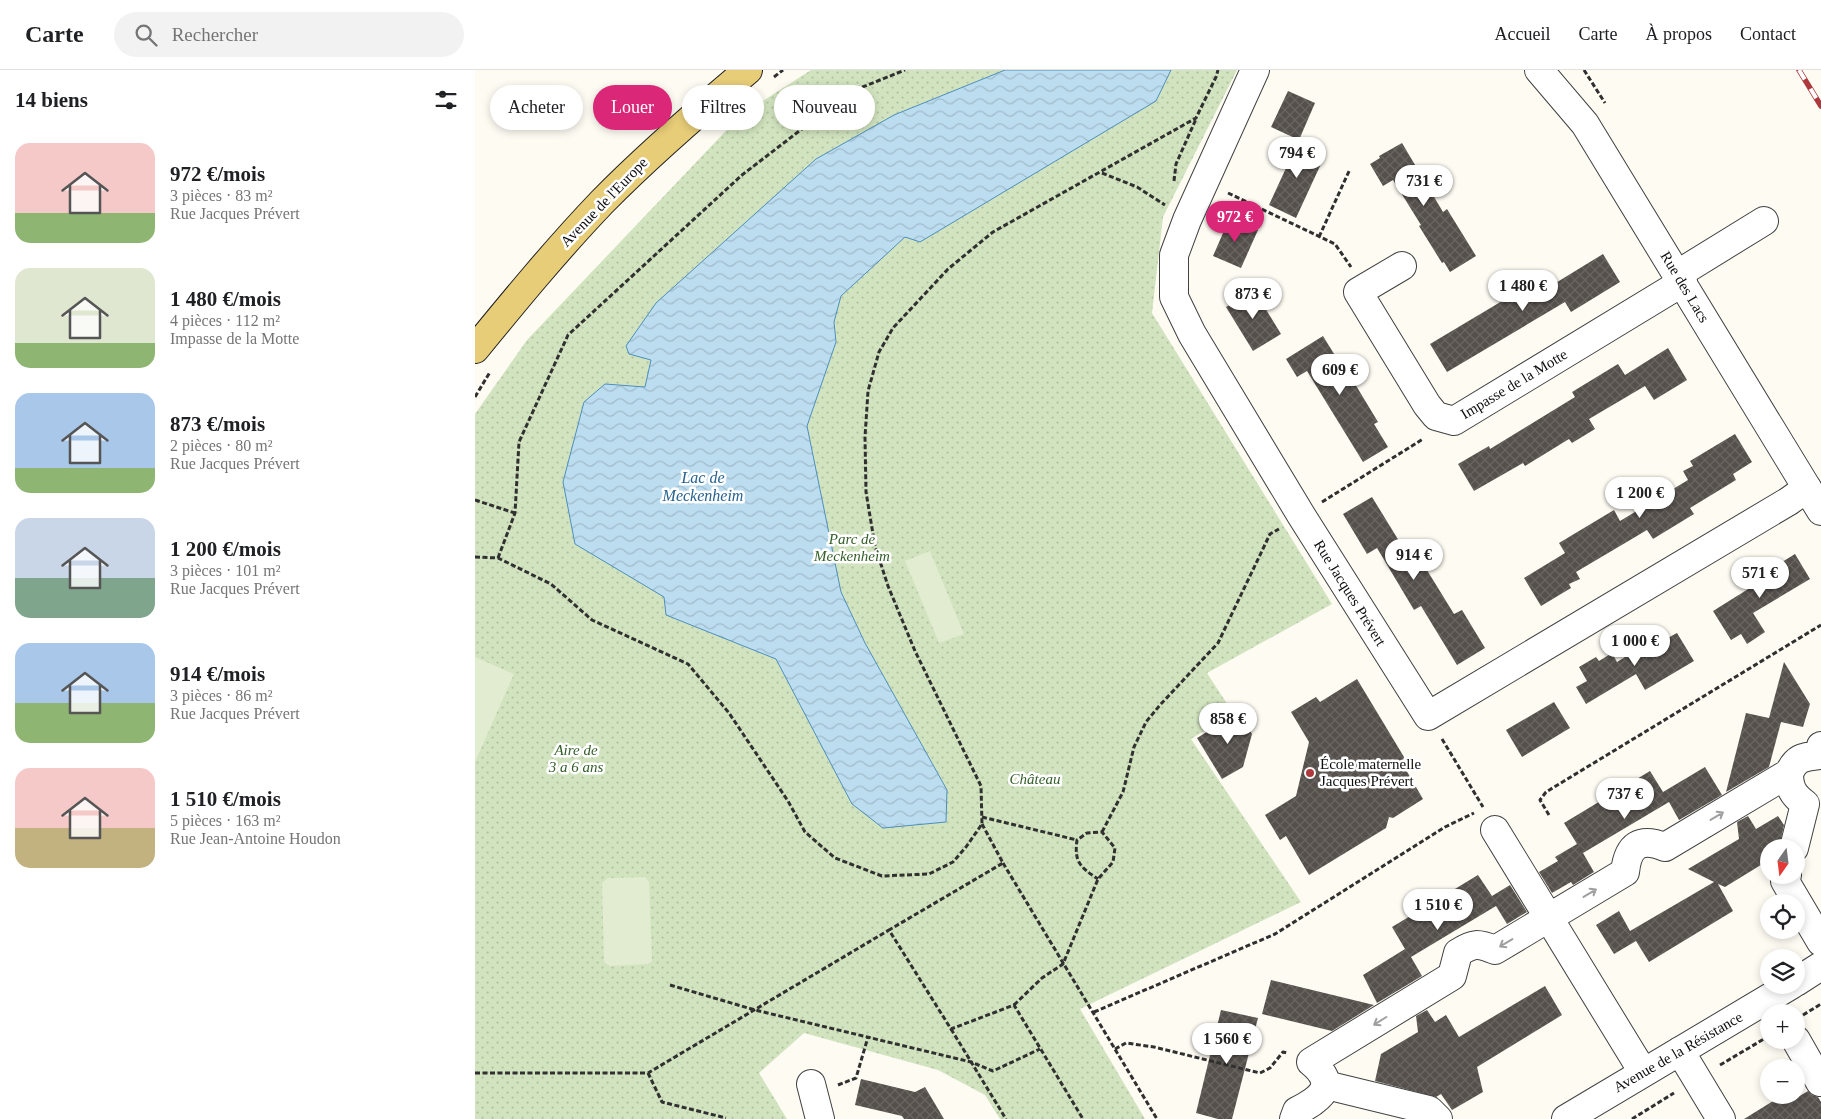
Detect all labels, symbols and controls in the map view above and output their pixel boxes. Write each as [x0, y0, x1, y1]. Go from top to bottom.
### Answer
search box [114, 12, 464, 57]
text: Carte [25, 21, 84, 47]
icon: search [132, 21, 160, 49]
text: Rechercher [172, 24, 258, 45]
text: Accueil [1495, 24, 1551, 44]
text: Carte [1579, 24, 1618, 44]
text: À propos [1646, 24, 1712, 44]
text: Contact [1740, 24, 1796, 44]
chip: Acheter [490, 85, 583, 130]
chip: Louer [593, 85, 672, 130]
chip: Filtres [682, 85, 764, 130]
chip: Nouveau [774, 85, 875, 130]
icon: filters [432, 86, 460, 114]
text: 14 biens [15, 88, 88, 112]
pin: 794 € [1262, 136, 1332, 179]
text: 794 € [1279, 144, 1315, 161]
street label: Avenue de l'Europe [557, 154, 651, 250]
text: 972 €/mois [170, 162, 265, 186]
icon: home [55, 163, 115, 223]
pin: 731 € [1389, 164, 1459, 207]
text: 731 € [1406, 172, 1442, 189]
text: 3 pièces · 83 m² [170, 187, 273, 204]
pin: 972 € [1200, 200, 1270, 243]
text: Rue Jacques Prévert [170, 205, 300, 222]
text: 972 € [1217, 208, 1253, 225]
street label: Rue des Lacs [1658, 249, 1713, 326]
pin: 1 480 € [1477, 270, 1569, 312]
text: 1 480 € [1499, 277, 1547, 294]
pin: 873 € [1218, 278, 1288, 320]
text: 873 € [1235, 285, 1271, 302]
text: 1 480 €/mois [170, 287, 281, 311]
icon: home [55, 288, 115, 348]
text: 4 pièces · 112 m² [170, 312, 280, 329]
text: Impasse de la Motte [170, 330, 299, 347]
street label: Impasse de la Motte [1458, 346, 1570, 422]
pin: 609 € [1305, 354, 1375, 396]
text: 609 € [1322, 361, 1358, 378]
text: 873 €/mois [170, 412, 265, 436]
icon: home [55, 413, 115, 473]
text: 2 pièces · 80 m² [170, 437, 273, 454]
text: Rue Jacques Prévert [170, 455, 300, 472]
water label: Lac de Meckenheim [662, 469, 743, 504]
pin: 1 200 € [1594, 476, 1686, 519]
text: 1 200 € [1616, 484, 1664, 501]
park label: Parc de Meckenheim [813, 531, 890, 564]
text: 1 200 €/mois [170, 537, 281, 561]
street label: Rue Jacques Prévert [1311, 537, 1389, 650]
icon: home [55, 538, 115, 598]
pin: 914 € [1379, 538, 1449, 581]
text: 914 € [1396, 546, 1432, 563]
pin: 571 € [1725, 556, 1795, 599]
text: 3 pièces · 101 m² [170, 562, 281, 579]
text: 571 € [1742, 564, 1778, 581]
text: Rue Jacques Prévert [170, 580, 300, 597]
pin: 1 000 € [1589, 624, 1681, 667]
text: 1 000 € [1611, 632, 1659, 649]
text: 914 €/mois [170, 662, 265, 686]
icon: home [55, 663, 115, 723]
text: 3 pièces · 86 m² [170, 687, 273, 704]
pin: 858 € [1193, 702, 1263, 745]
text: Rue Jacques Prévert [170, 705, 300, 722]
text: 858 € [1210, 710, 1246, 727]
park label: Aire de 3 a 6 ans [548, 742, 603, 775]
place label: École maternelle Jacques Prévert [1320, 756, 1422, 789]
marker: École maternelle Jacques Prévert [1304, 767, 1316, 779]
park label: Château [1010, 771, 1060, 787]
pin: 737 € [1590, 778, 1660, 820]
text: 737 € [1607, 785, 1643, 802]
text: 1 510 €/mois [170, 787, 281, 811]
icon: home [55, 788, 115, 848]
one-way arrow [1710, 811, 1724, 821]
text: 5 pièces · 163 m² [170, 812, 281, 829]
text: Rue Jean-Antoine Houdon [170, 830, 341, 847]
north arrow [1760, 839, 1805, 884]
map controls [1760, 839, 1805, 1104]
pin: 1 510 € [1392, 888, 1484, 931]
one-way arrow [1582, 888, 1596, 898]
button: locate [1760, 894, 1805, 939]
text: 1 510 € [1414, 896, 1462, 913]
one-way arrow [1500, 939, 1514, 949]
button: layers [1760, 949, 1805, 994]
button: + [1760, 1004, 1805, 1049]
street label: Avenue de la Résistance [1611, 1008, 1745, 1095]
one-way arrow [1373, 1016, 1387, 1026]
pin: 1 560 € [1181, 1022, 1273, 1065]
text: 1 560 € [1203, 1030, 1251, 1047]
button: − [1760, 1059, 1805, 1104]

